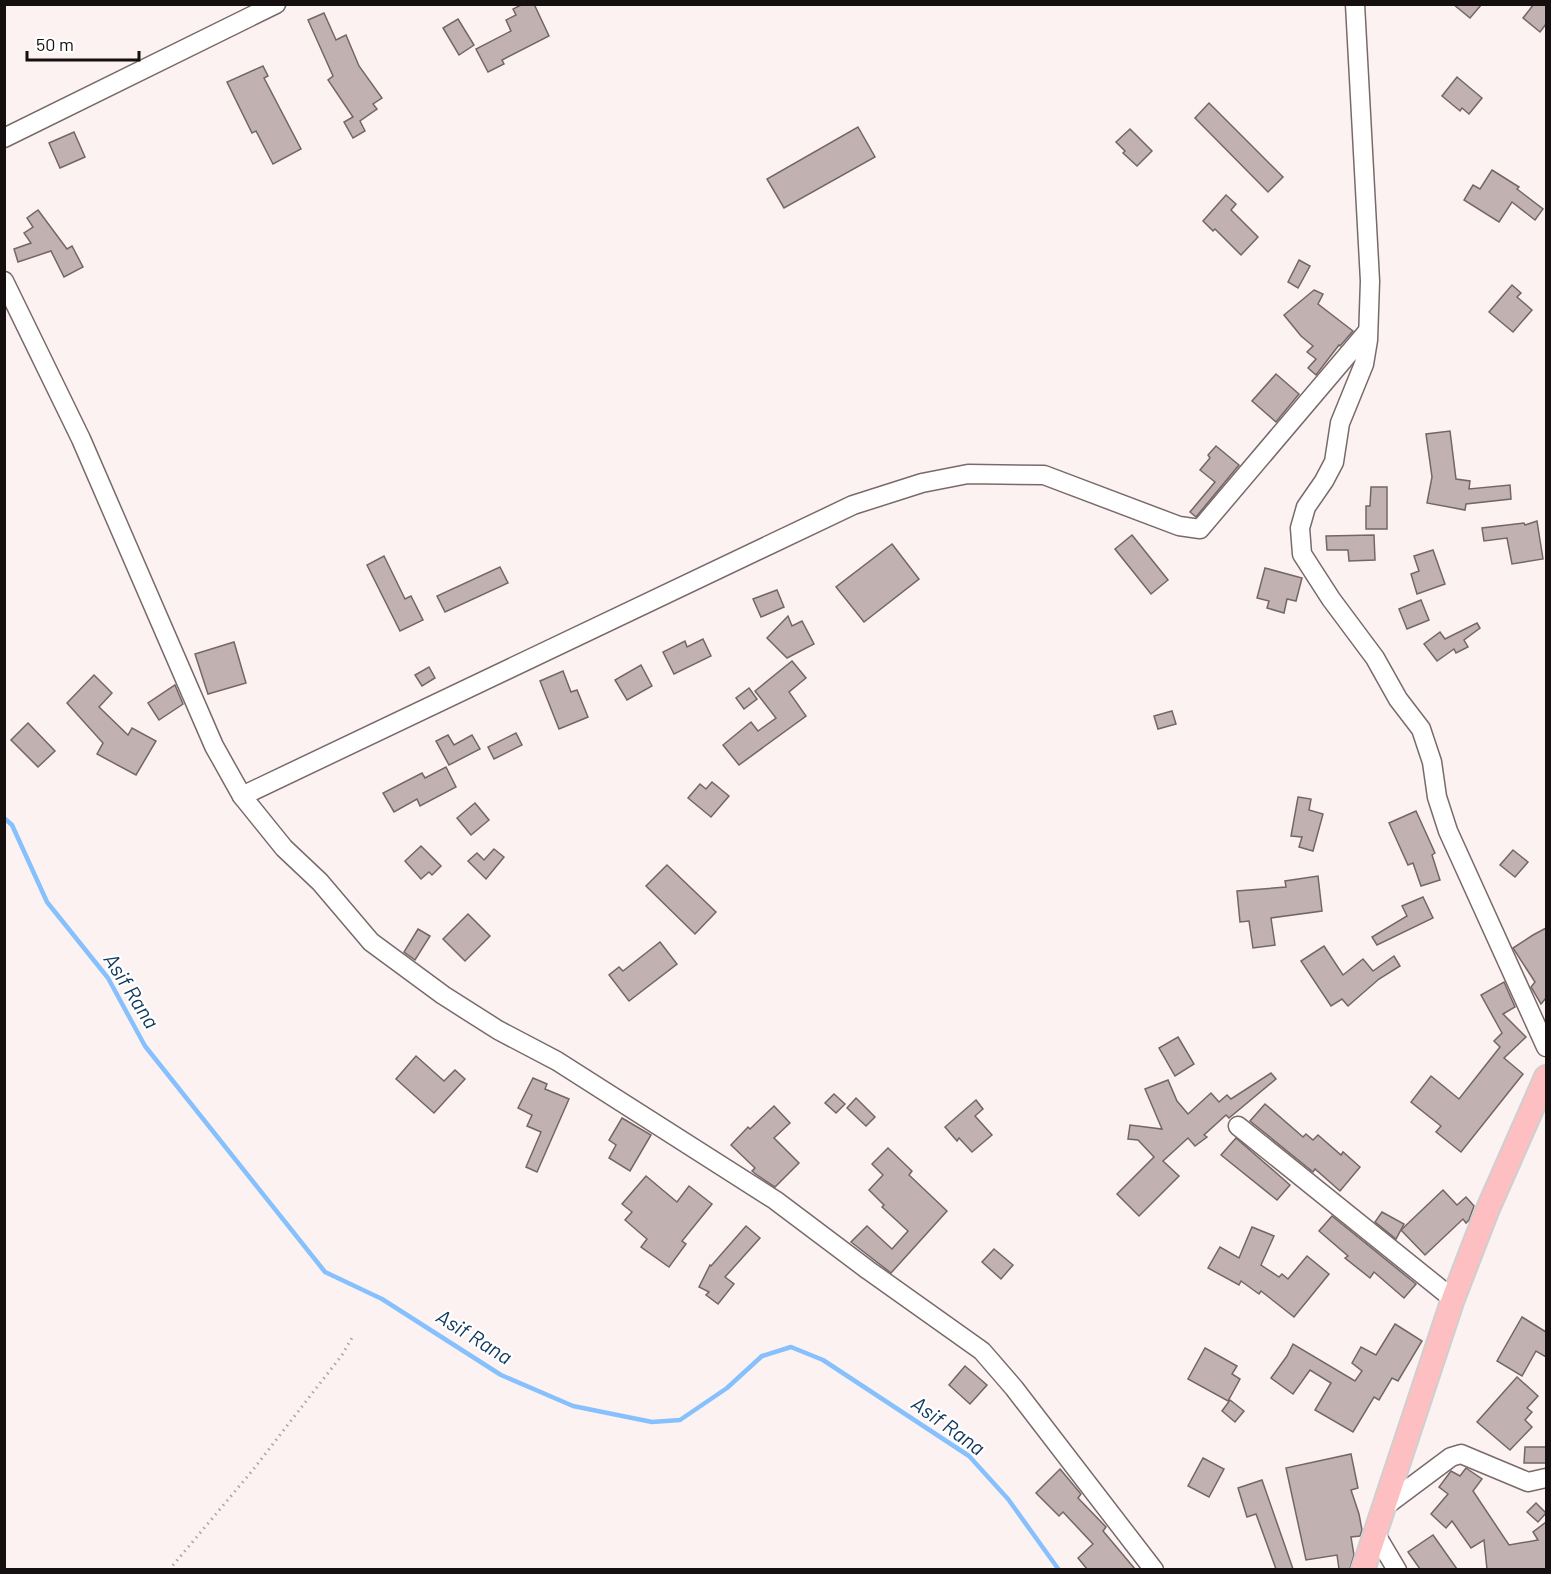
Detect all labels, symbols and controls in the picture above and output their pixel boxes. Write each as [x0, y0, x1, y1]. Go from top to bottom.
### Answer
scale bar [27, 24, 140, 62]
text: 50 m [36, 33, 74, 55]
water label: Asif Rana [99, 948, 165, 1033]
water label: Asif Rana [432, 1303, 517, 1369]
water label: Asif Rana [907, 1390, 990, 1460]

